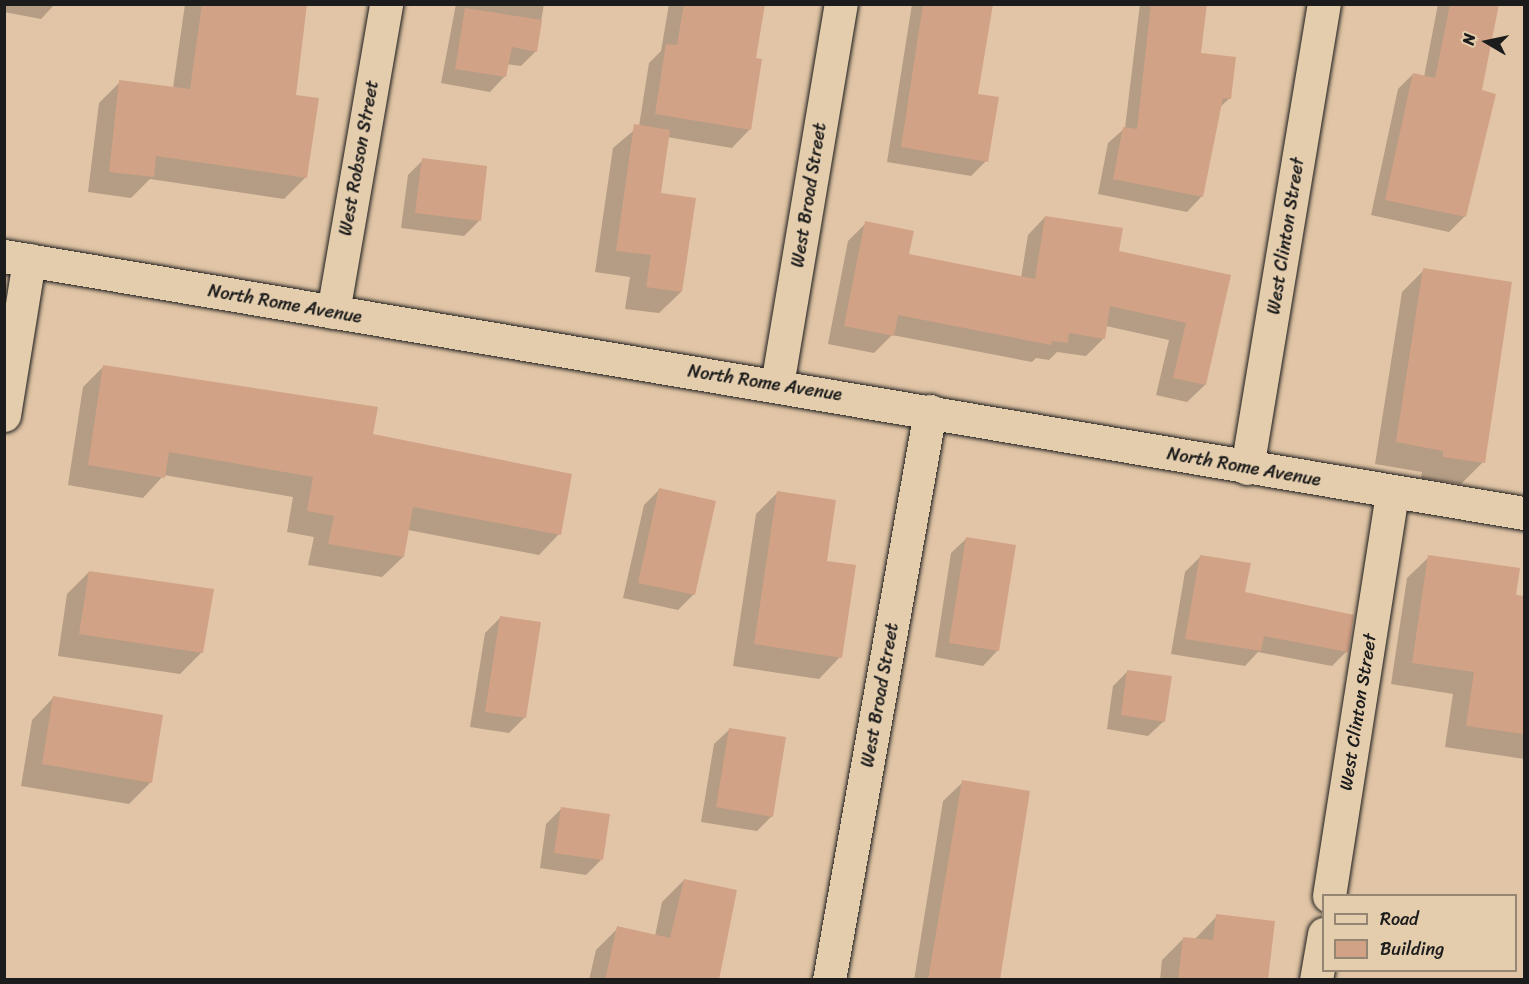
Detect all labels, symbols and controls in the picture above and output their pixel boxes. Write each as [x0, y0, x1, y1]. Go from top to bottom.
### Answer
north arrow [1457, 12, 1517, 72]
text: N [1454, 31, 1484, 47]
street label: West Robson Street [335, 78, 383, 238]
street label: West Broad Street [787, 121, 831, 269]
street label: West Clinton Street [1263, 156, 1309, 316]
street label: North Rome Avenue [206, 280, 364, 328]
street label: North Rome Avenue [686, 360, 844, 406]
street label: North Rome Avenue [1165, 443, 1323, 491]
street label: West Broad Street [857, 621, 903, 769]
street label: West Clinton Street [1335, 632, 1381, 792]
legend [1322, 894, 1517, 972]
text: Road [1380, 903, 1419, 935]
text: Building [1380, 933, 1444, 965]

